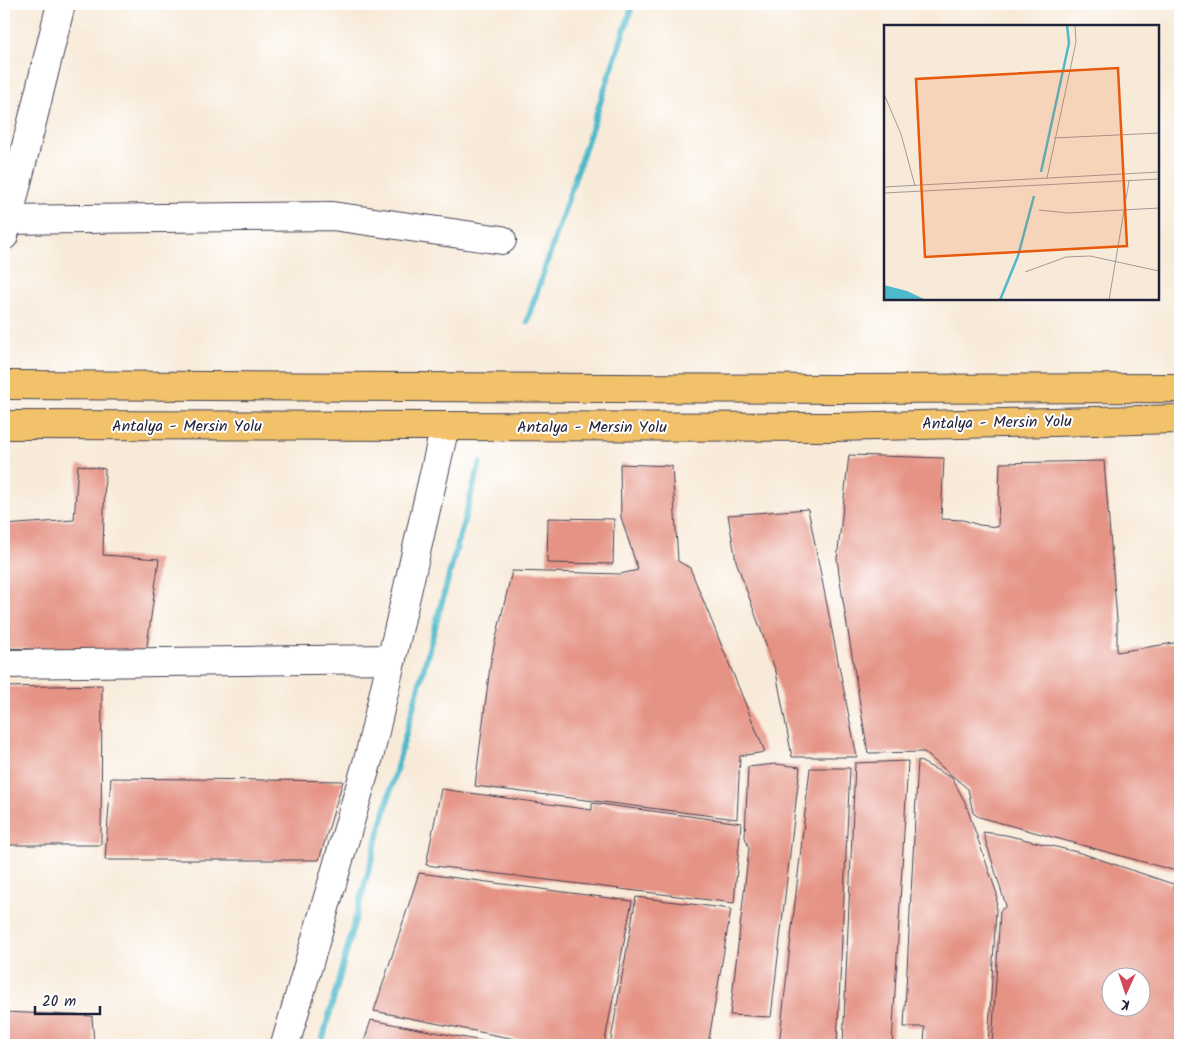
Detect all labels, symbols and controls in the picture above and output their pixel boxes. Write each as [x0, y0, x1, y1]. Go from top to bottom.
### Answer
inset map [884, 25, 1159, 300]
street label: Antalya - Mersin Yolu [922, 409, 1072, 437]
street label: Antalya - Mersin Yolu [112, 414, 262, 439]
street label: Antalya - Mersin Yolu [517, 415, 667, 440]
north arrow [1102, 966, 1152, 1016]
scale bar [35, 984, 100, 1016]
text: 20 m [42, 990, 76, 1014]
text: K [1120, 993, 1130, 1015]

